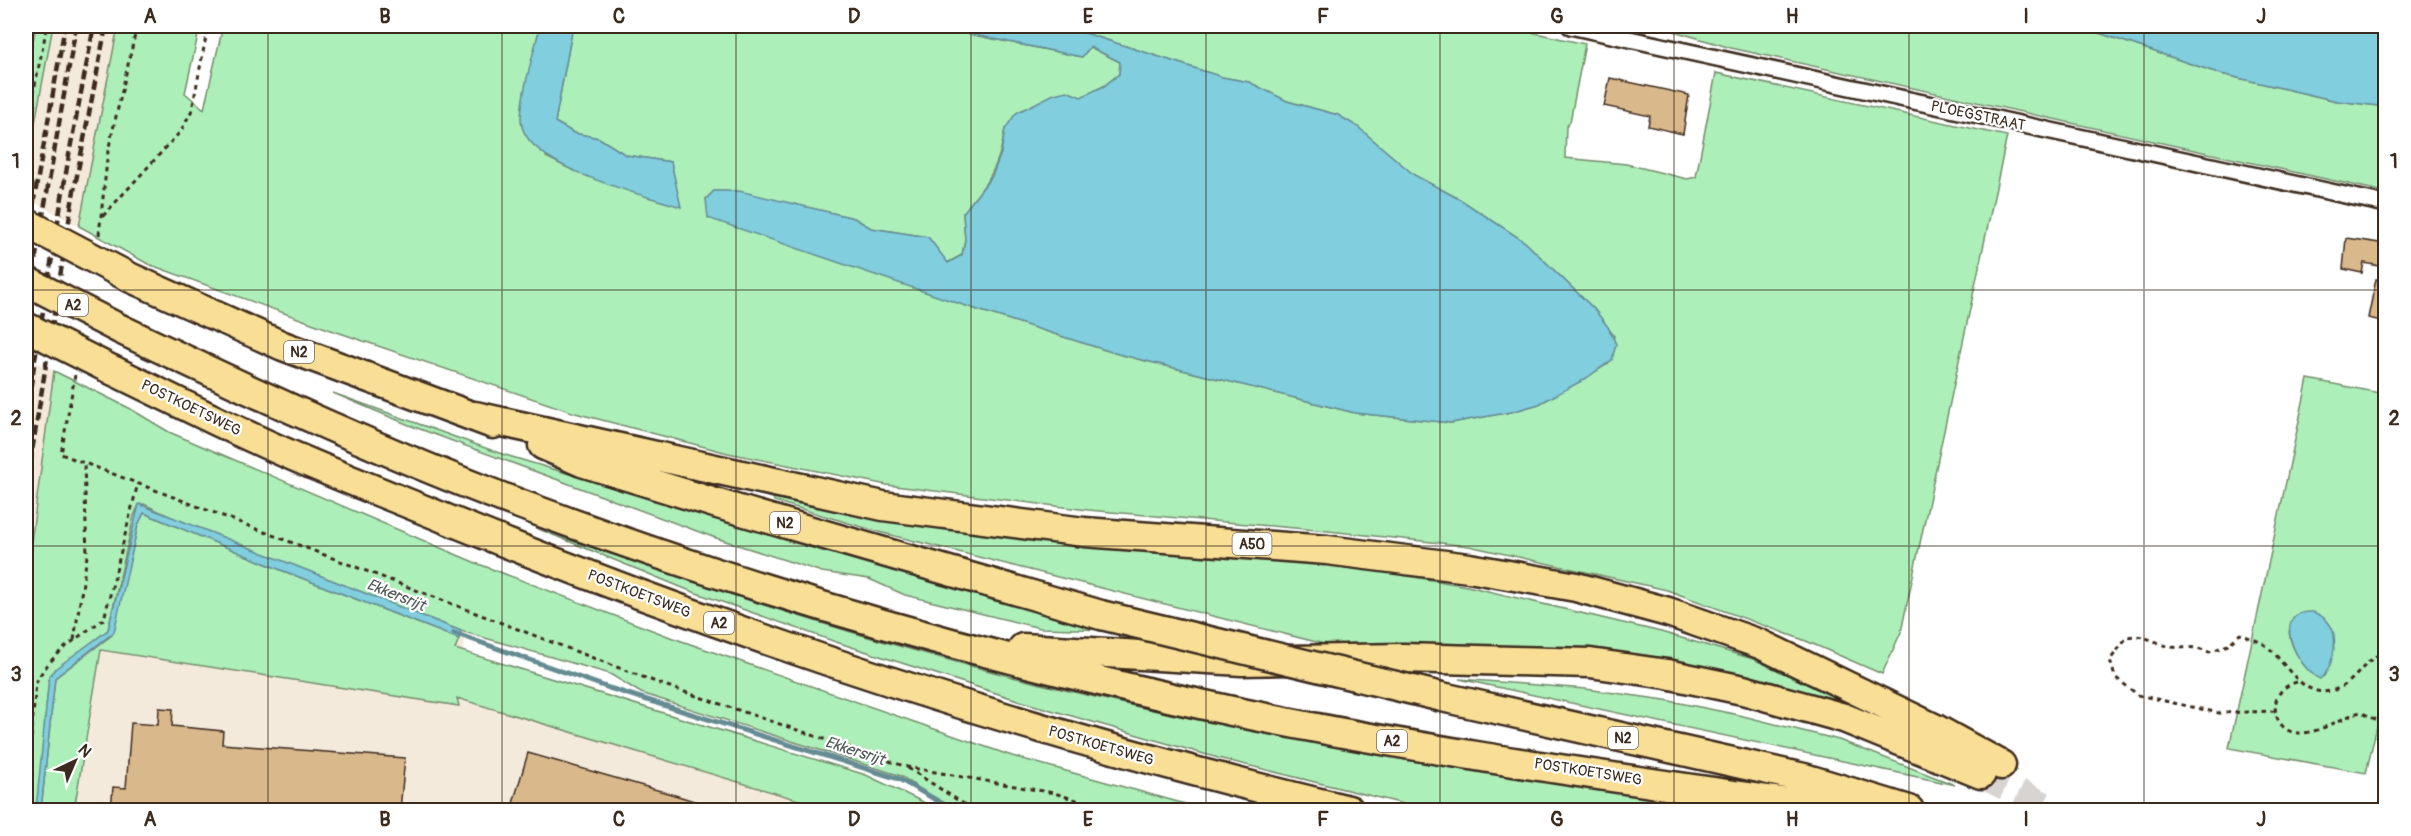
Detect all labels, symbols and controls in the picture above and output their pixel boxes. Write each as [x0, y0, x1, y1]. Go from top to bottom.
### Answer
text: A [144, 4, 157, 29]
text: B [379, 4, 391, 29]
text: C [613, 4, 625, 29]
text: D [848, 4, 861, 29]
text: E [1083, 4, 1094, 29]
text: F [1317, 4, 1329, 29]
text: G [1550, 4, 1564, 29]
text: H [1786, 4, 1799, 29]
text: I [2023, 4, 2029, 29]
text: J [2256, 4, 2266, 29]
street label: PLOEGSTRAAT [1929, 97, 2027, 135]
text: 1 [12, 149, 20, 174]
text: 1 [2390, 149, 2398, 174]
road number: A2 [58, 294, 88, 316]
road number: N2 [284, 341, 314, 363]
street label: POSTKOETSWEG [138, 376, 244, 440]
text: 2 [10, 406, 22, 431]
text: 2 [2388, 406, 2400, 431]
road number: N2 [770, 512, 800, 534]
road number: A50 [1232, 533, 1272, 555]
street label: POSTKOETSWEG [585, 566, 693, 622]
water label: Ekkersrijt [364, 574, 430, 616]
road number: A2 [704, 612, 734, 634]
text: 3 [10, 662, 22, 687]
text: 3 [2388, 662, 2400, 687]
street label: POSTKOETSWEG [1046, 722, 1156, 770]
road number: N2 [1608, 727, 1638, 749]
road number: A2 [1377, 730, 1407, 752]
north arrow [45, 731, 105, 791]
water label: Ekkersrijt [823, 732, 889, 770]
text: N [74, 740, 96, 762]
street label: POSTKOETSWEG [1533, 754, 1643, 790]
text: A [144, 807, 157, 832]
text: B [379, 807, 391, 832]
text: C [613, 807, 625, 832]
text: D [848, 807, 861, 832]
text: E [1083, 807, 1094, 832]
text: F [1317, 807, 1329, 832]
text: G [1550, 807, 1564, 832]
text: H [1786, 807, 1799, 832]
text: I [2023, 807, 2029, 832]
text: J [2256, 807, 2266, 832]

